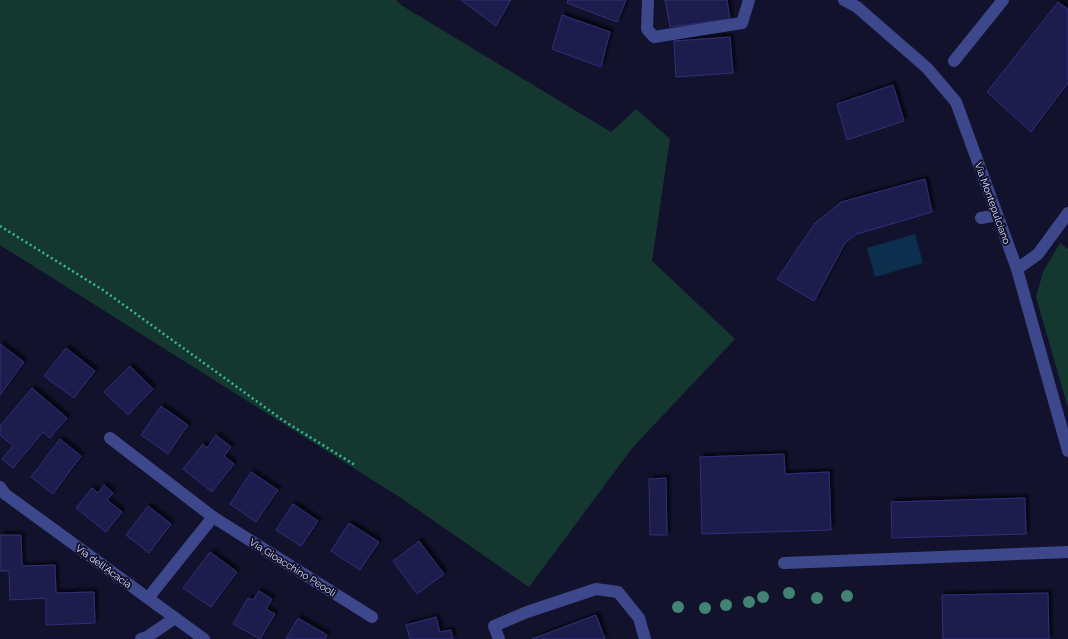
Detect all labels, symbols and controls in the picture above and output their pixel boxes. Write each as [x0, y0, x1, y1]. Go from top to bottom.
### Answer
street label: Via Montepulciano [973, 161, 1012, 246]
street label: Via Gioacchino Peooli [248, 536, 338, 599]
street label: Via dell'Acacia [74, 542, 134, 590]

